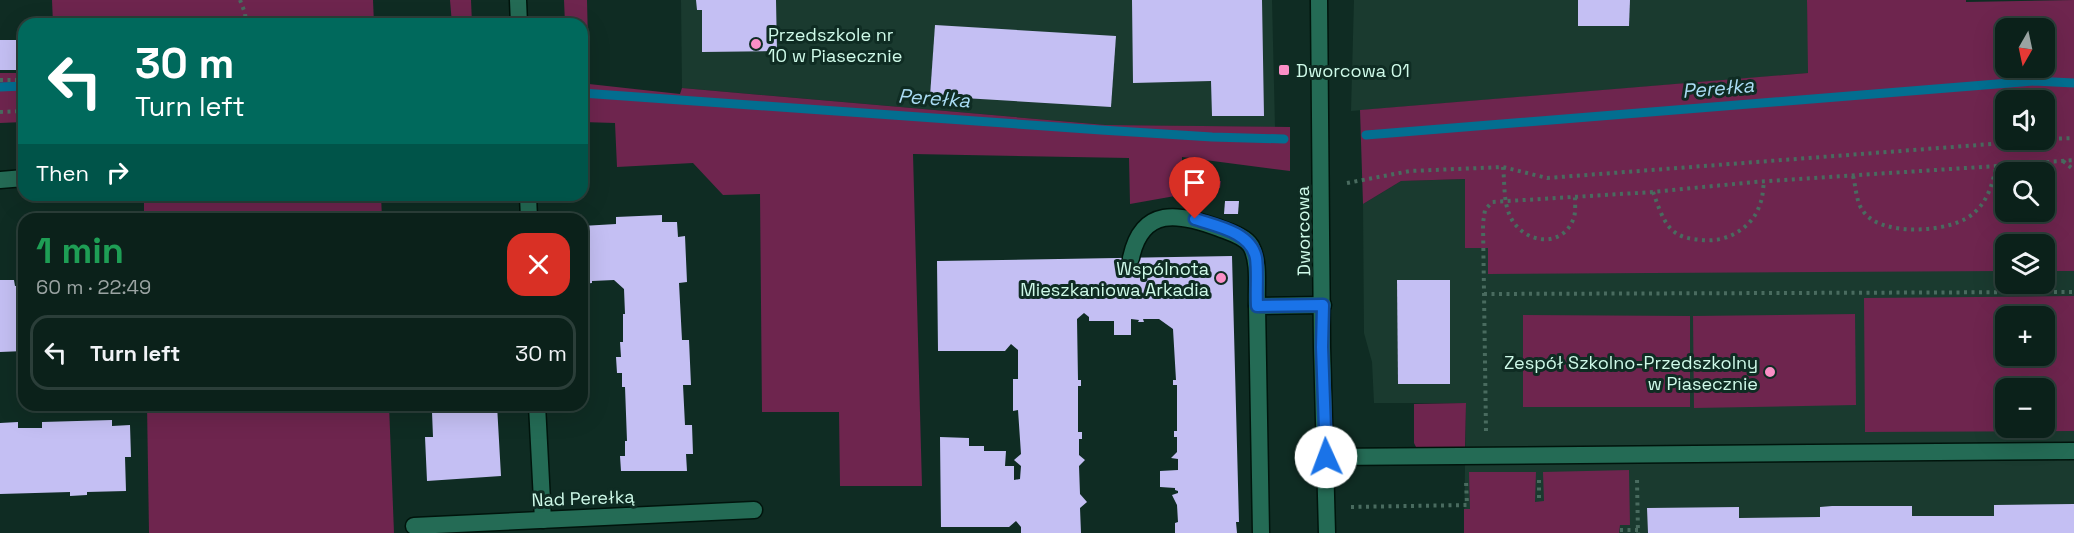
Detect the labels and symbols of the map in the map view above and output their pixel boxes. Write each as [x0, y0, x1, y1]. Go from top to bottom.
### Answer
north arrow [1995, 18, 2055, 78]
place label: Przedszkole nr 10 w Piasecznie [768, 23, 902, 67]
marker: Przedszkole nr 10 w Piasecznie [749, 37, 763, 51]
place label: Dworcowa 01 [1296, 59, 1410, 82]
marker: Dworcowa 01 [1277, 63, 1291, 77]
water label: Perełka [1681, 72, 1755, 104]
water label: Perełka [897, 83, 971, 114]
pin [1169, 157, 1220, 219]
street label: Dworcowa [1291, 186, 1315, 276]
place label: Wspólnota Mieszkaniowa Arkadia [1020, 257, 1209, 301]
marker: Wspólnota Mieszkaniowa Arkadia [1214, 271, 1228, 285]
place label: Zespół Szkolno-Przedszkolny w Piasecznie [1504, 351, 1758, 395]
marker: Zespół Szkolno-Przedszkolny w Piasecznie [1763, 365, 1777, 379]
position arrow [1294, 425, 1358, 489]
street label: Nad Perełką [531, 485, 635, 511]

